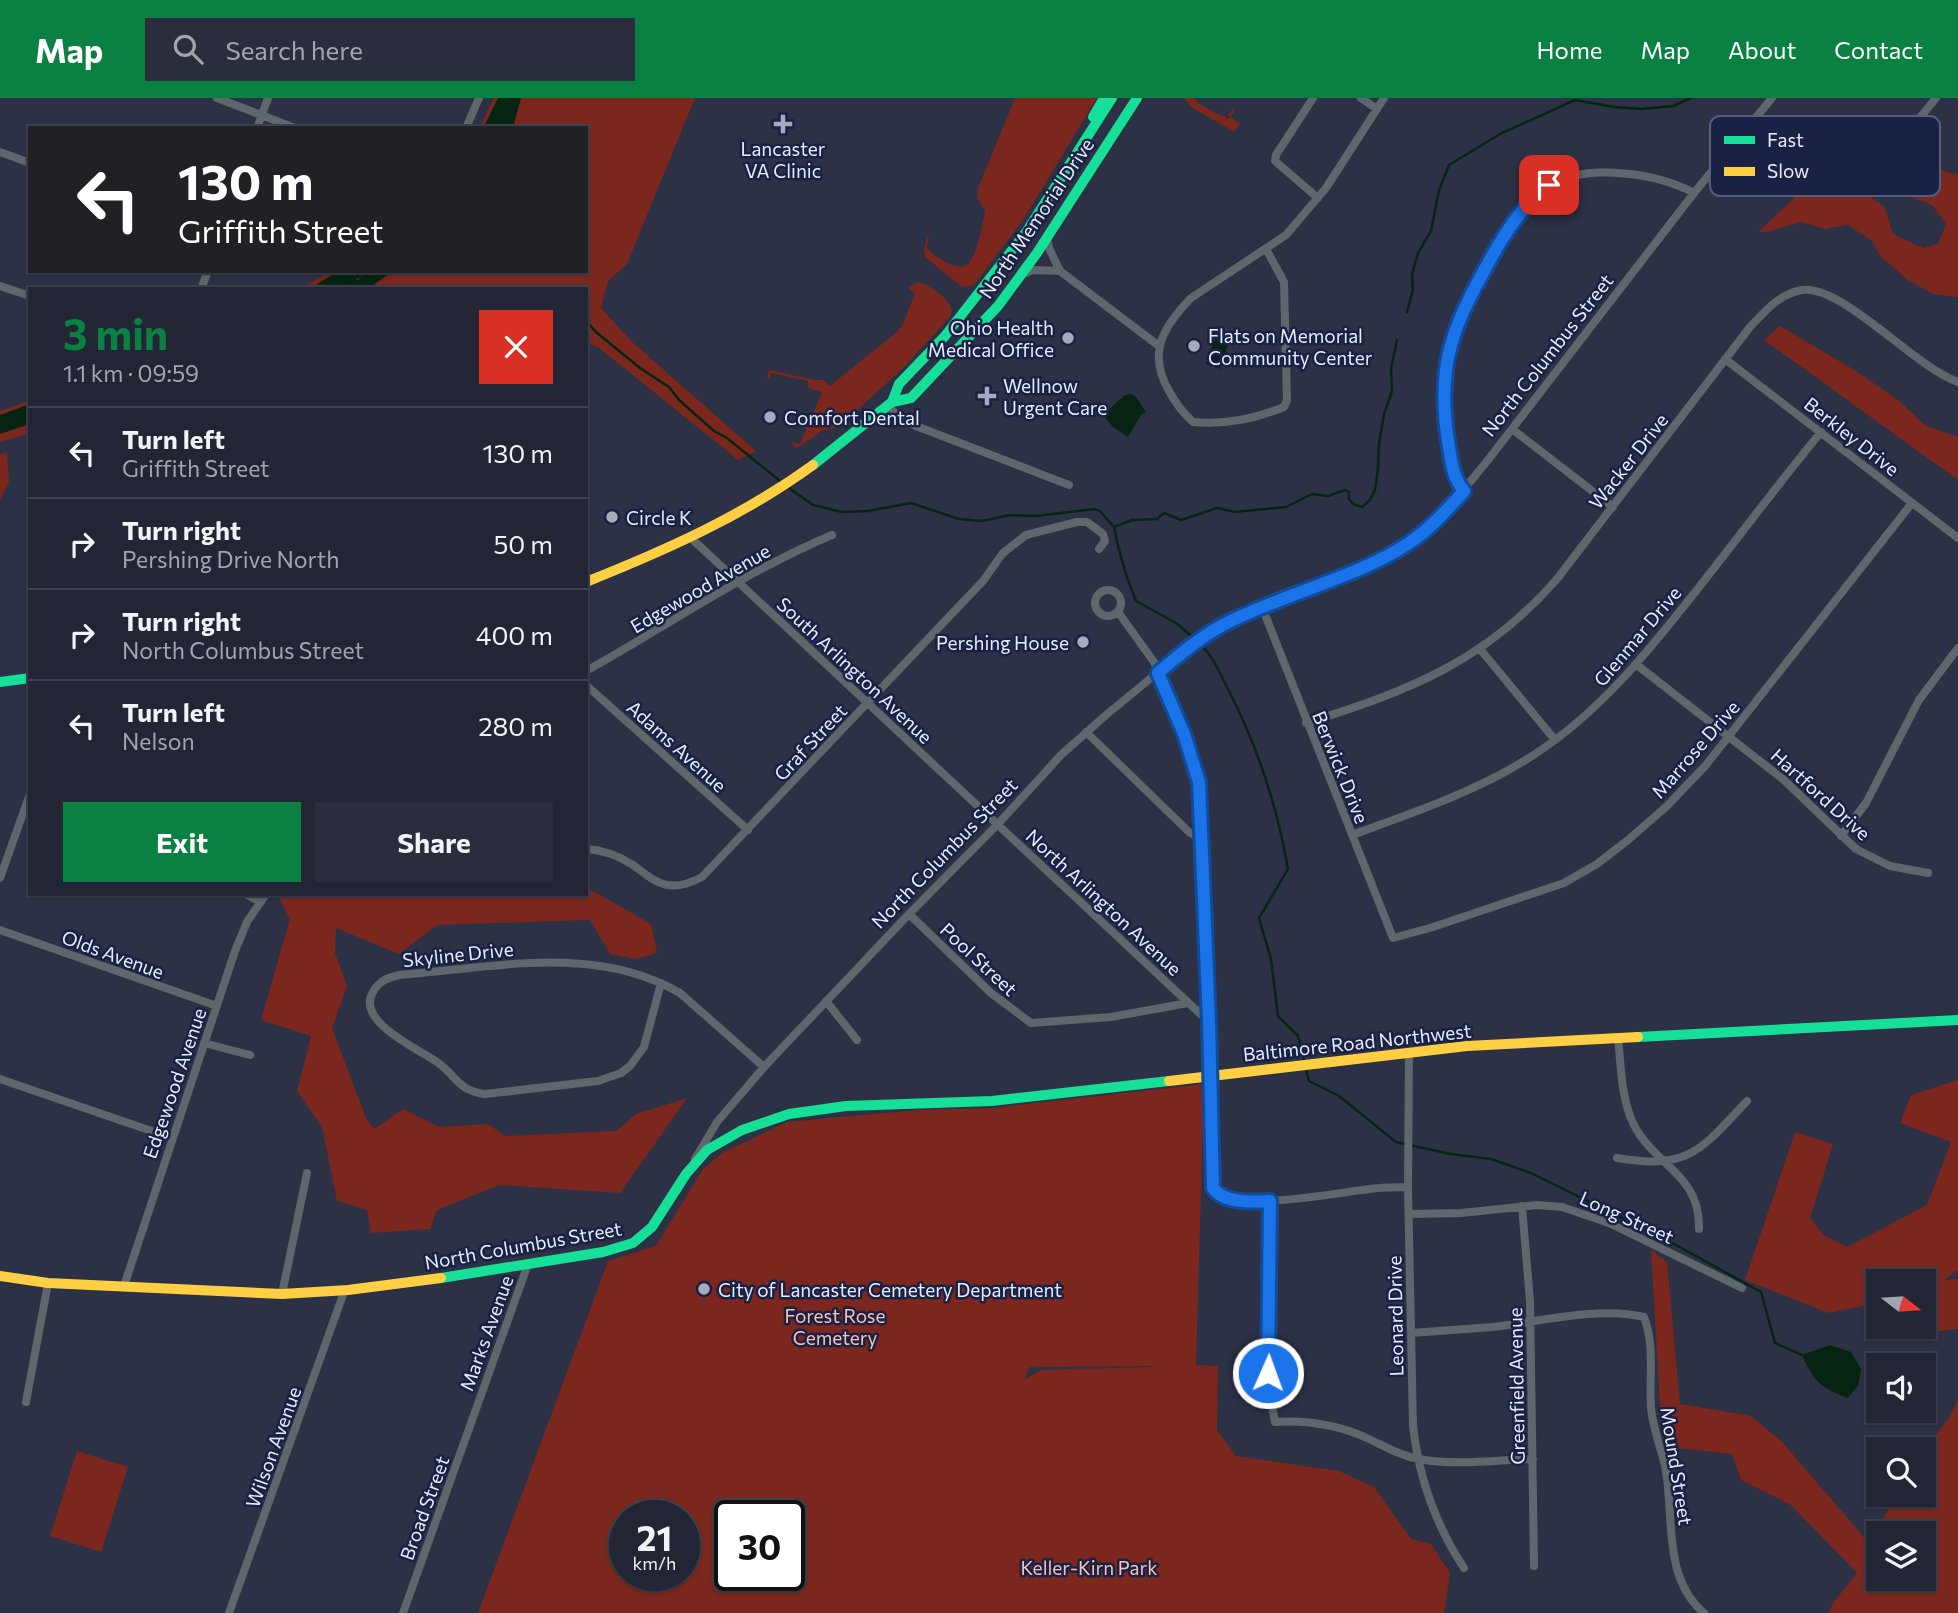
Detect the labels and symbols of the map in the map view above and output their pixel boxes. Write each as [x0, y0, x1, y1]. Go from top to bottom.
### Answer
marker: Lancaster VA Clinic [773, 114, 793, 134]
legend [1710, 116, 1940, 196]
text: Fast [1767, 128, 1804, 151]
street label: North Memorial Drive [974, 133, 1098, 303]
place label: Lancaster VA Clinic [741, 137, 826, 182]
pin [1519, 155, 1579, 215]
text: Slow [1767, 159, 1809, 182]
street label: North Columbus Street [1476, 269, 1618, 441]
place label: Ohio Health Medical Office [928, 316, 1054, 361]
place label: Flats on Memorial Community Center [1208, 324, 1373, 369]
marker: Ohio Health Medical Office [1060, 330, 1076, 346]
marker: Flats on Memorial Community Center [1186, 338, 1202, 354]
place label: Wellnow Urgent Care [1003, 374, 1107, 419]
marker: Wellnow Urgent Care [977, 386, 997, 406]
street label: Berkley Drive [1800, 392, 1904, 480]
place label: Comfort Dental [784, 406, 920, 429]
marker: Comfort Dental [762, 409, 778, 425]
street label: Wacker Drive [1584, 409, 1672, 513]
place label: Circle K [626, 506, 692, 529]
marker: Circle K [604, 509, 620, 525]
street label: Edgewood Avenue [626, 539, 774, 637]
street label: Glenmar Drive [1589, 581, 1685, 691]
street label: South Arlington Avenue [773, 592, 937, 748]
place label: Pershing House [936, 631, 1069, 654]
marker: Pershing House [1075, 634, 1091, 650]
street label: Adams Avenue [623, 695, 731, 797]
street label: Marrose Drive [1646, 695, 1744, 803]
street label: Graf Street [769, 699, 851, 785]
street label: Berwick Drive [1308, 707, 1374, 827]
street label: Hartford Drive [1767, 743, 1875, 845]
street label: North Columbus Street [866, 773, 1022, 933]
street label: North Arlington Avenue [1022, 824, 1186, 980]
street label: Pool Street [936, 918, 1022, 1000]
street label: Olds Avenue [59, 925, 167, 983]
street label: Skyline Drive [401, 937, 515, 971]
street label: Edgewood Avenue [137, 1005, 211, 1161]
street label: Baltimore Road Northwest [1242, 1019, 1473, 1065]
street label: Long Street [1576, 1186, 1678, 1248]
street label: North Columbus Street [423, 1216, 624, 1274]
street label: Leonard Drive [1382, 1255, 1408, 1377]
north arrow [1866, 1269, 1936, 1339]
street label: Marks Avenue [454, 1272, 518, 1394]
place label: City of Lancaster Cemetery Department [718, 1278, 1062, 1301]
marker: City of Lancaster Cemetery Department [696, 1281, 712, 1297]
park label: Forest Rose Cemetery [784, 1304, 886, 1349]
street label: Greenfield Avenue [1503, 1307, 1529, 1465]
position arrow [1231, 1336, 1305, 1410]
street label: Wilson Avenue [240, 1383, 306, 1511]
street label: Mound Street [1656, 1405, 1698, 1527]
street label: Broad Street [395, 1453, 454, 1563]
speed limit sign: 30 [714, 1500, 805, 1591]
park label: Keller-Kirn Park [1021, 1556, 1157, 1579]

